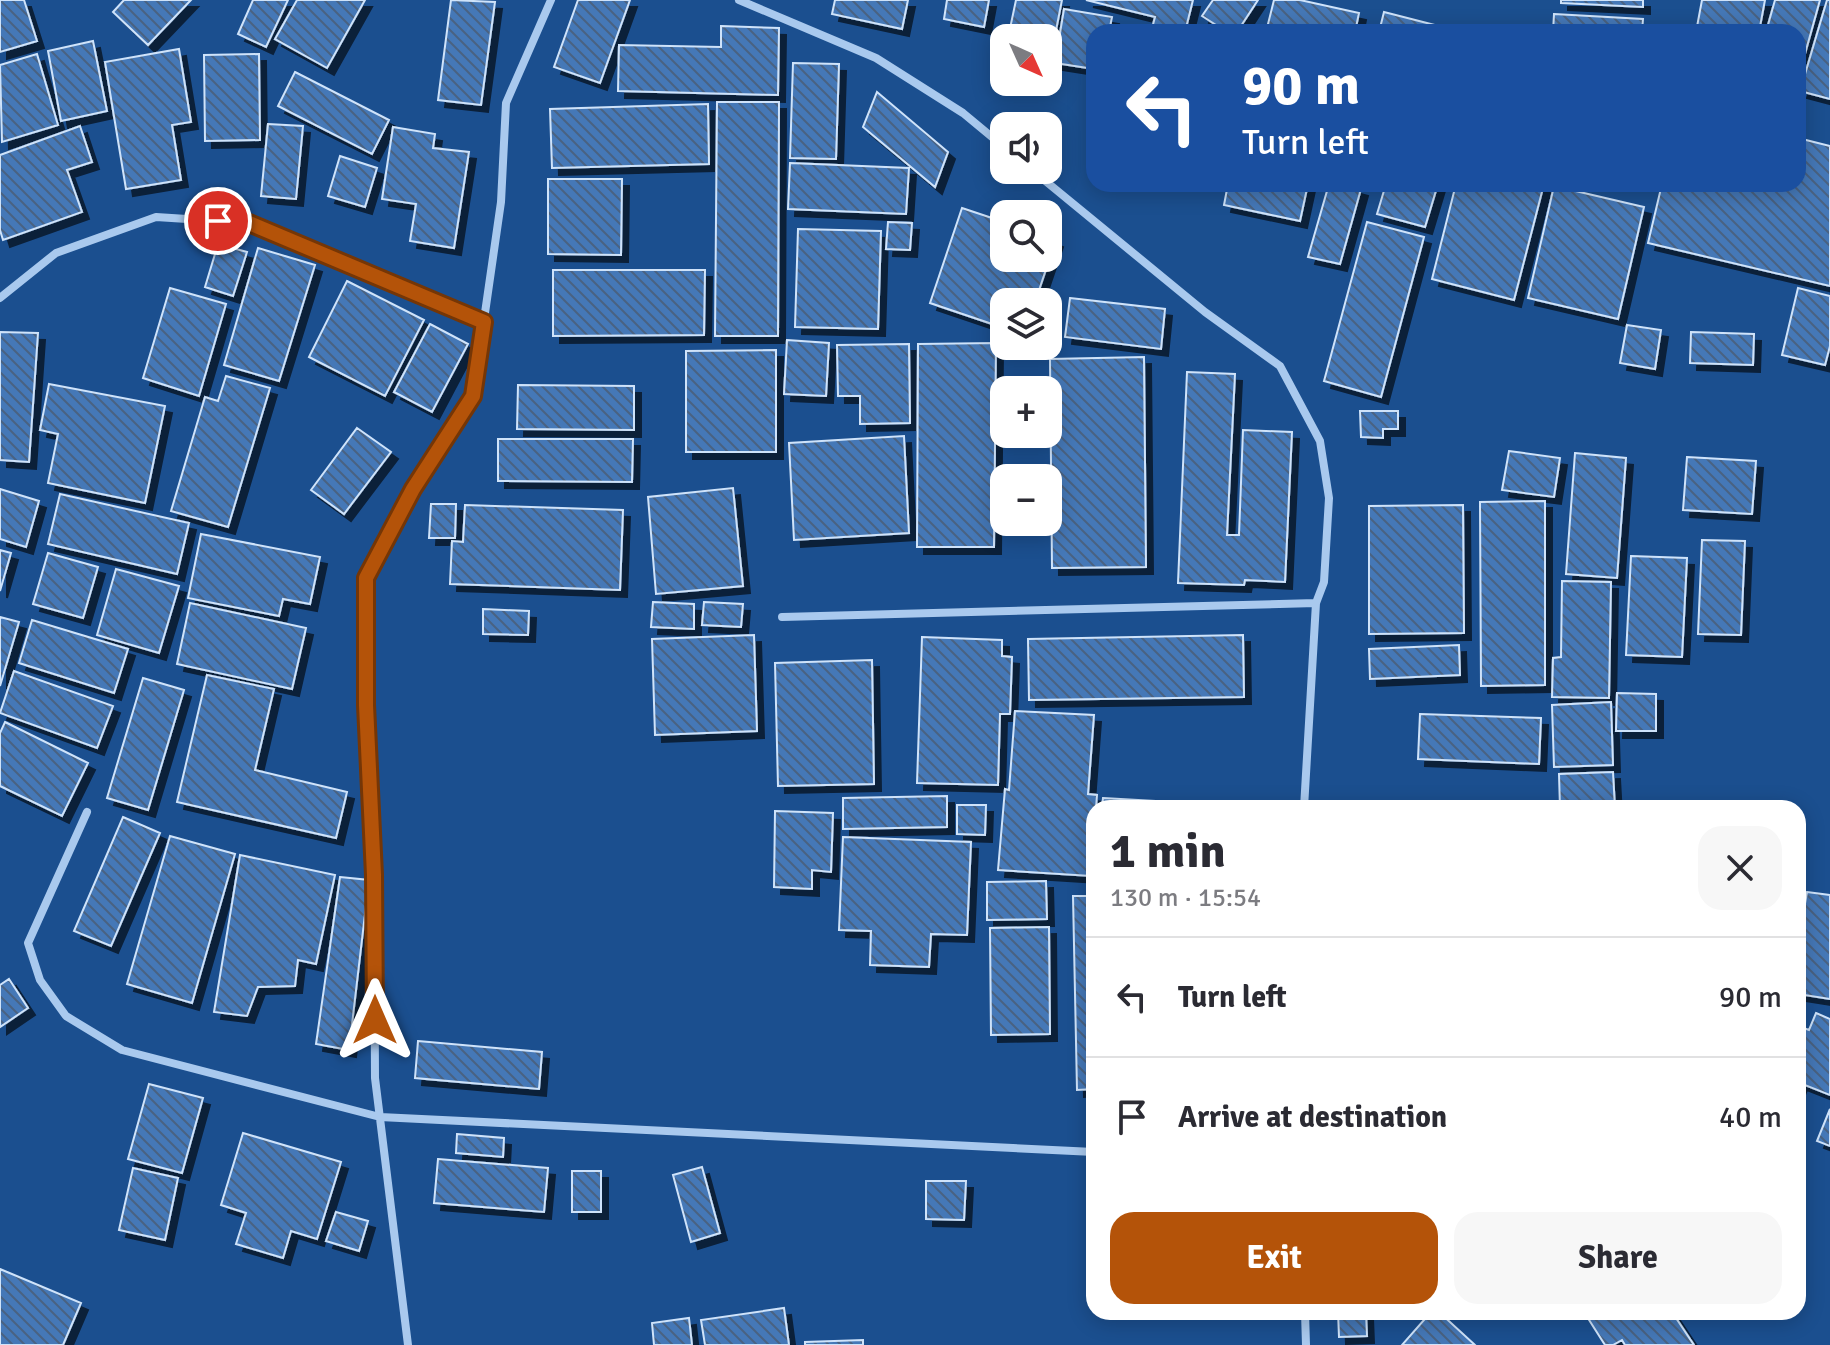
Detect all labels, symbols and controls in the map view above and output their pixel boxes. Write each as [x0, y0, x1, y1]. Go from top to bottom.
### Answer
north arrow [990, 24, 1062, 96]
map controls [990, 24, 1062, 536]
text: 90 m [1242, 51, 1360, 120]
icon: left [1110, 56, 1214, 160]
button: sound [990, 112, 1062, 184]
text: Turn left [1242, 120, 1369, 165]
pin [184, 187, 252, 255]
icon: arrive [196, 199, 240, 243]
button: search [990, 200, 1062, 272]
button: layers [990, 288, 1062, 360]
button: + [990, 376, 1062, 448]
button: − [990, 464, 1062, 536]
text: 1 min [1110, 822, 1226, 881]
button: close [1698, 826, 1782, 910]
text: 130 m · 15:54 [1110, 882, 1261, 914]
icon: left [1110, 975, 1154, 1019]
position arrow [333, 978, 417, 1062]
text: Turn left [1178, 979, 1287, 1016]
text: 90 m [1719, 979, 1782, 1016]
icon: arrive [1110, 1095, 1154, 1139]
text: Arrive at destination [1178, 1099, 1447, 1136]
text: 40 m [1719, 1099, 1782, 1136]
button: Exit [1110, 1212, 1438, 1304]
button: Share [1454, 1212, 1782, 1304]

